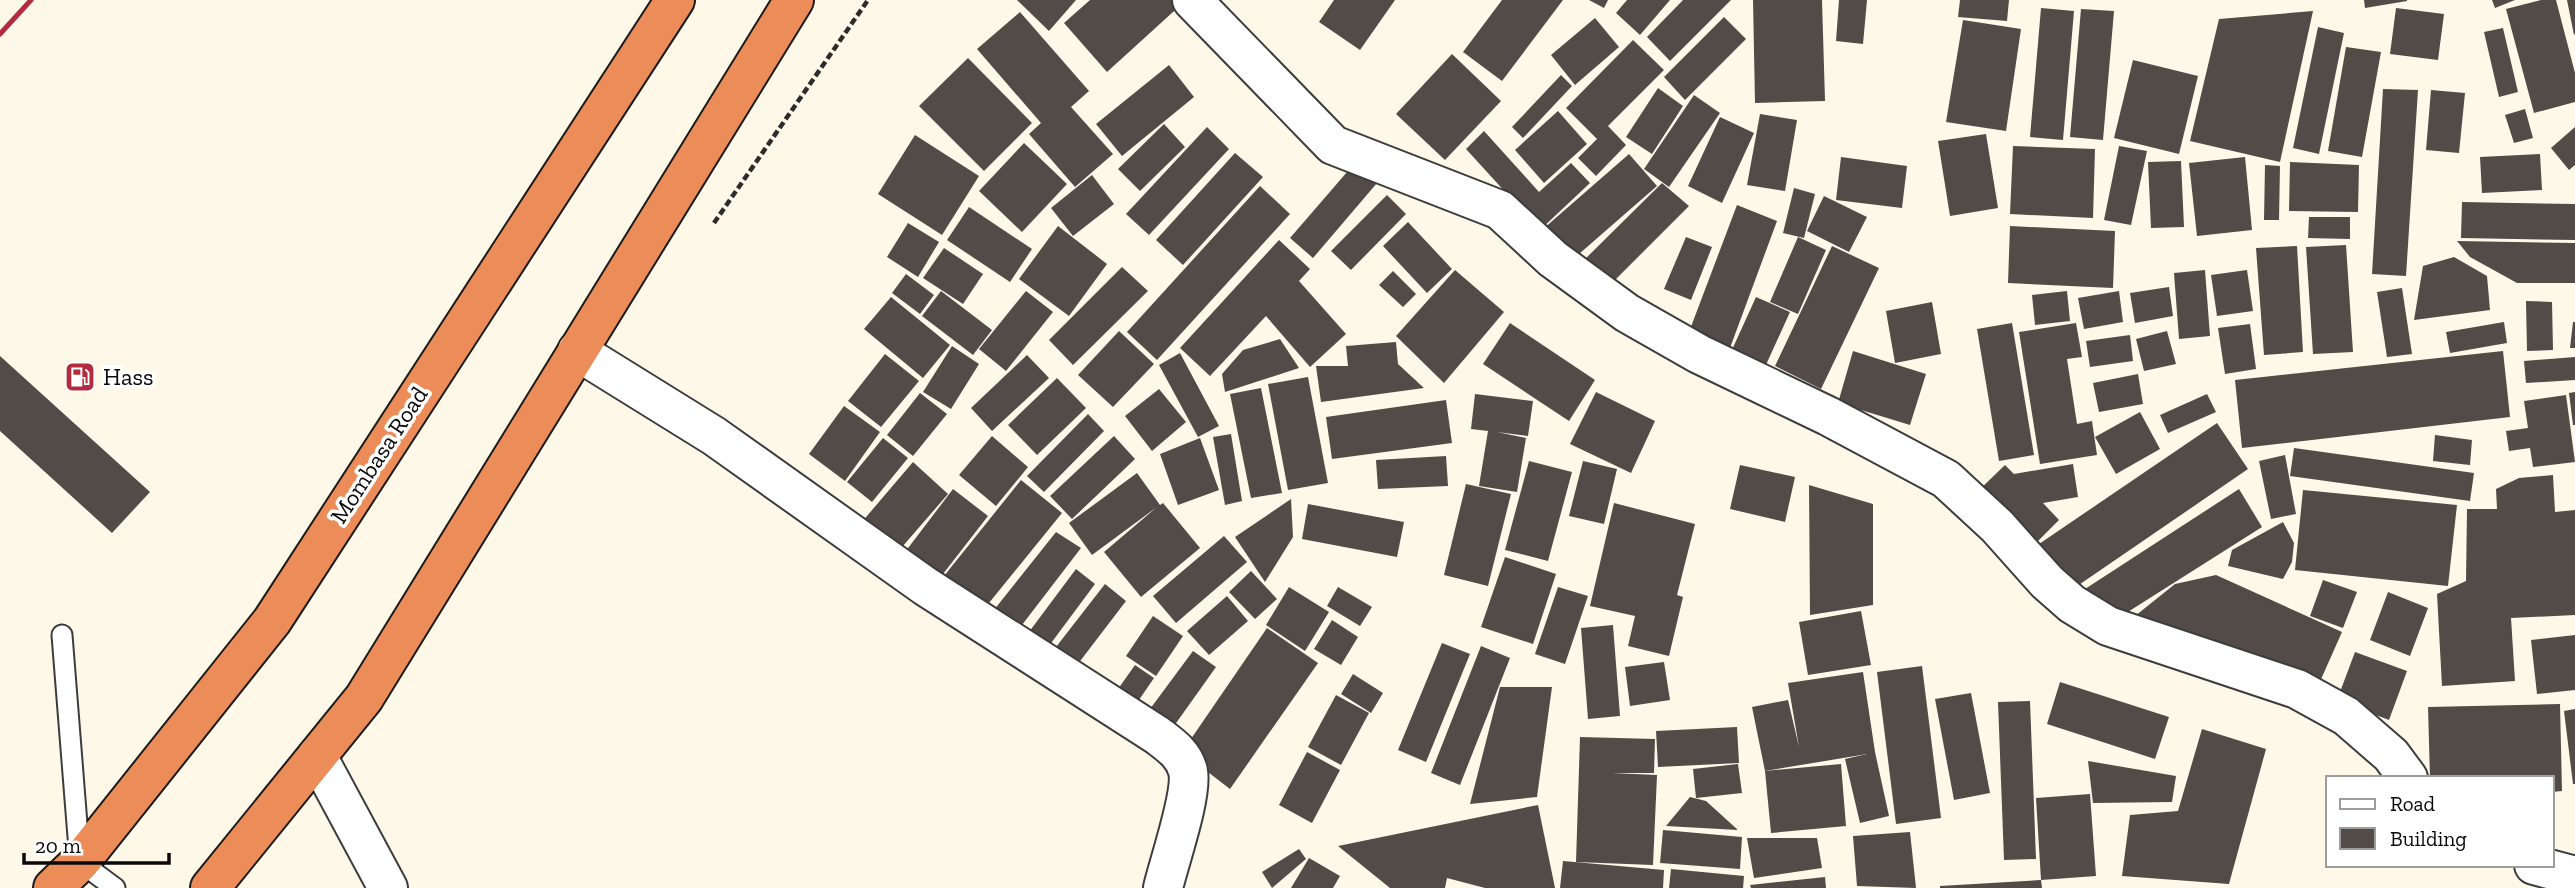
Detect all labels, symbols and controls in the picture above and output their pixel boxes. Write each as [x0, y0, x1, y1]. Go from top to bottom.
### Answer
fuel station icon: Hass [63, 360, 97, 394]
place label: Hass [103, 362, 154, 391]
street label: Mombasa Road [324, 381, 434, 529]
legend [2326, 776, 2554, 867]
text: Road [2390, 791, 2436, 816]
scale bar [24, 822, 170, 866]
text: Building [2390, 826, 2467, 851]
text: 20 m [35, 833, 81, 858]

